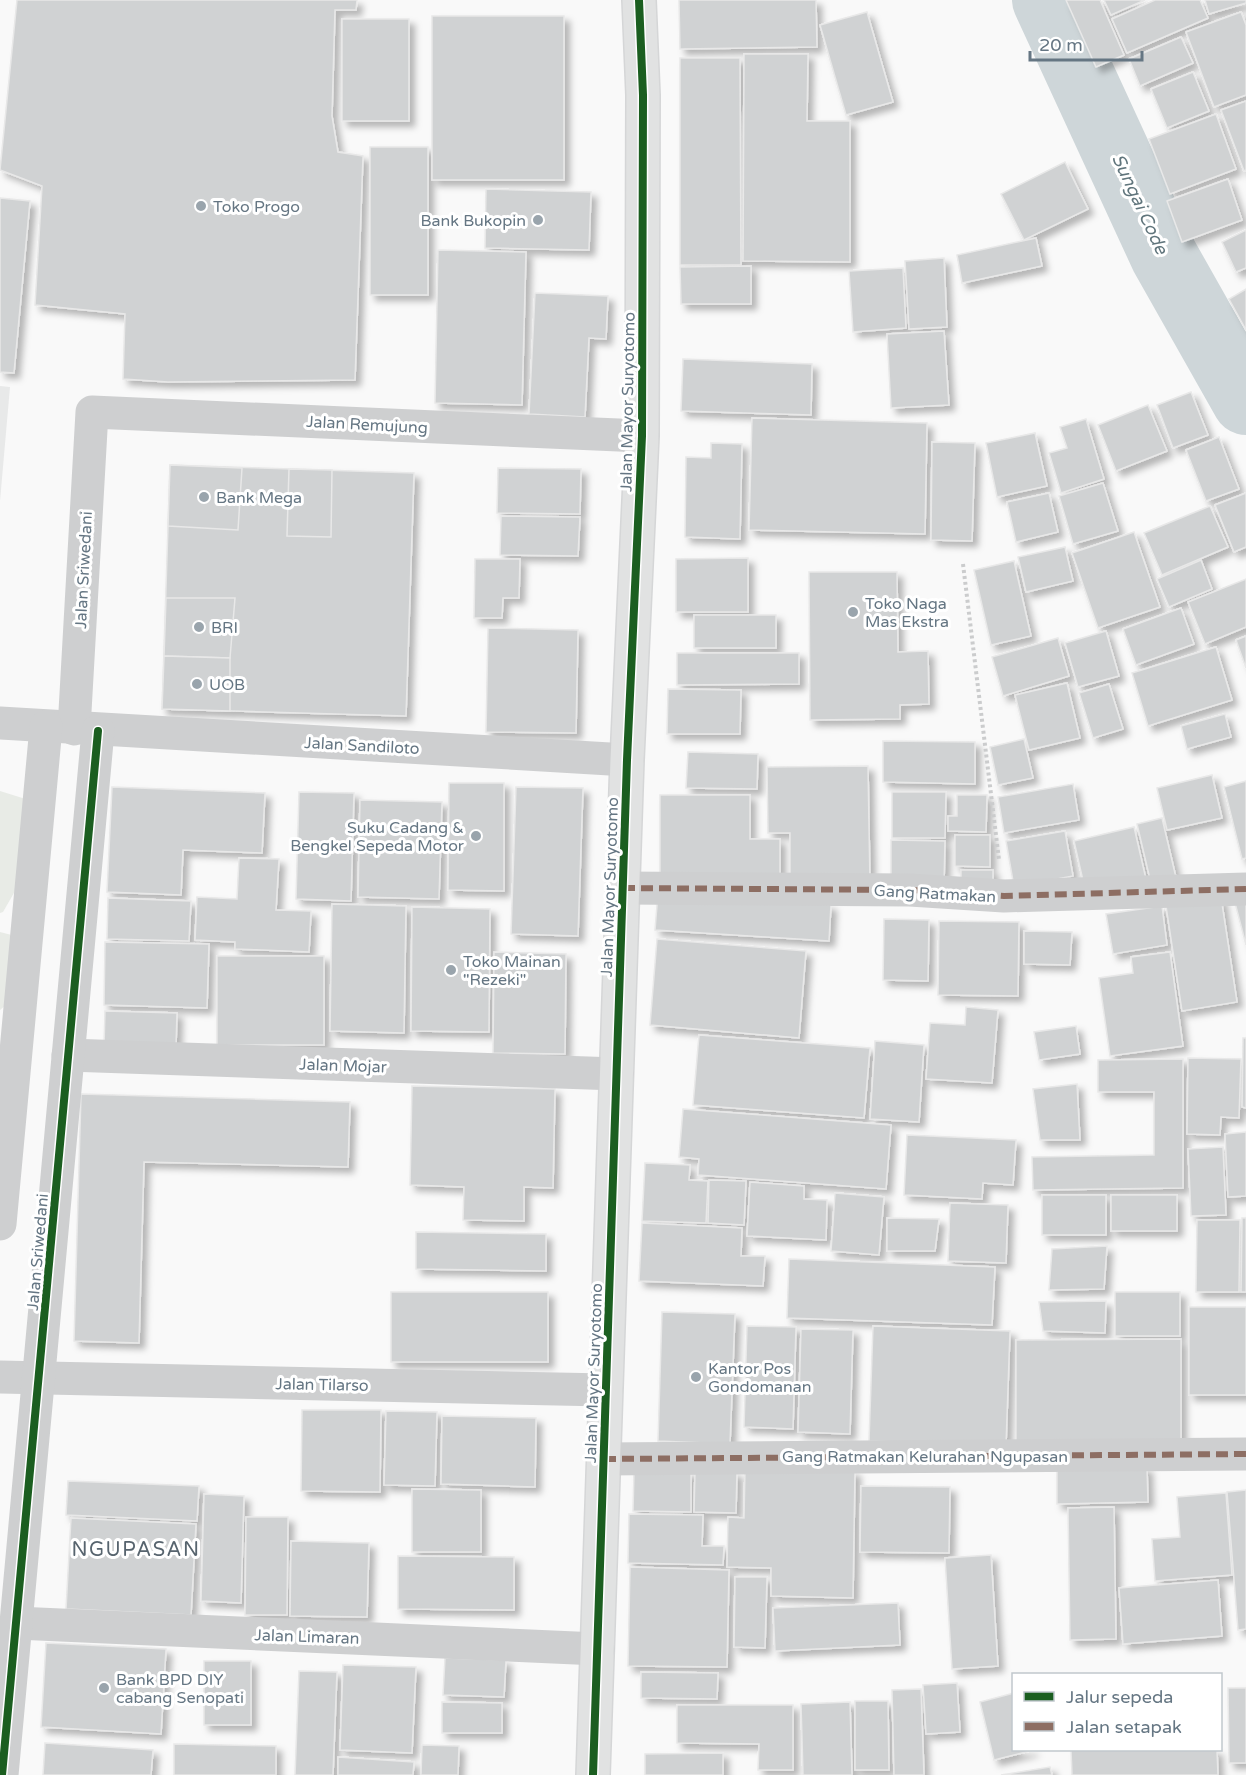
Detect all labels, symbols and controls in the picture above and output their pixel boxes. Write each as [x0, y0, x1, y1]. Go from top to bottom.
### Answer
scale bar [1030, 24, 1142, 62]
text: 20 m [1039, 34, 1083, 56]
water label: Sungai Code [1107, 150, 1173, 258]
place label: Toko Progo [213, 197, 300, 217]
marker: Toko Progo [194, 199, 208, 213]
place label: Bank Bukopin [420, 211, 526, 231]
marker: Bank Bukopin [531, 213, 545, 227]
street label: Jalan Mayor Suryotomo [616, 312, 640, 492]
street label: Jalan Remujung [306, 412, 428, 438]
place label: Bank Mega [216, 488, 302, 508]
marker: Bank Mega [197, 490, 211, 504]
street label: Jalan Sriwedani [71, 511, 97, 629]
place label: Toko Naga Mas Ekstra [865, 594, 949, 632]
marker: Toko Naga Mas Ekstra [846, 605, 860, 619]
place label: BRI [211, 618, 238, 638]
marker: BRI [192, 620, 206, 634]
place label: UOB [209, 675, 245, 695]
marker: UOB [190, 677, 204, 691]
street label: Jalan Sandiloto [304, 733, 420, 759]
street label: Jalan Mayor Suryotomo [597, 797, 623, 977]
place label: Suku Cadang & Bengkel Sepeda Motor [290, 818, 465, 856]
marker: Suku Cadang & Bengkel Sepeda Motor [469, 829, 483, 843]
street label: Gang Ratmakan [873, 881, 997, 907]
place label: Toko Mainan "Rezeki" [463, 952, 561, 990]
marker: Toko Mainan "Rezeki" [444, 963, 458, 977]
street label: Jalan Mojar [299, 1054, 388, 1078]
street label: Jalan Sriwedani [23, 1193, 53, 1312]
street label: Jalan Mayor Suryotomo [581, 1283, 607, 1463]
place label: Kantor Pos Gondomanan [708, 1359, 812, 1397]
marker: Kantor Pos Gondomanan [689, 1370, 703, 1384]
street label: Jalan Tilarso [275, 1374, 369, 1396]
street label: Gang Ratmakan Kelurahan Ngupasan [782, 1447, 1068, 1467]
district label: NGUPASAN [71, 1538, 201, 1562]
street label: Jalan Limaran [254, 1625, 360, 1649]
place label: Bank BPD DIY cabang Senopati [116, 1670, 244, 1708]
legend [1012, 1673, 1222, 1751]
marker: Bank BPD DIY cabang Senopati [97, 1681, 111, 1695]
text: Jalur sepeda [1066, 1686, 1173, 1708]
text: Jalan setapak [1066, 1716, 1182, 1738]

